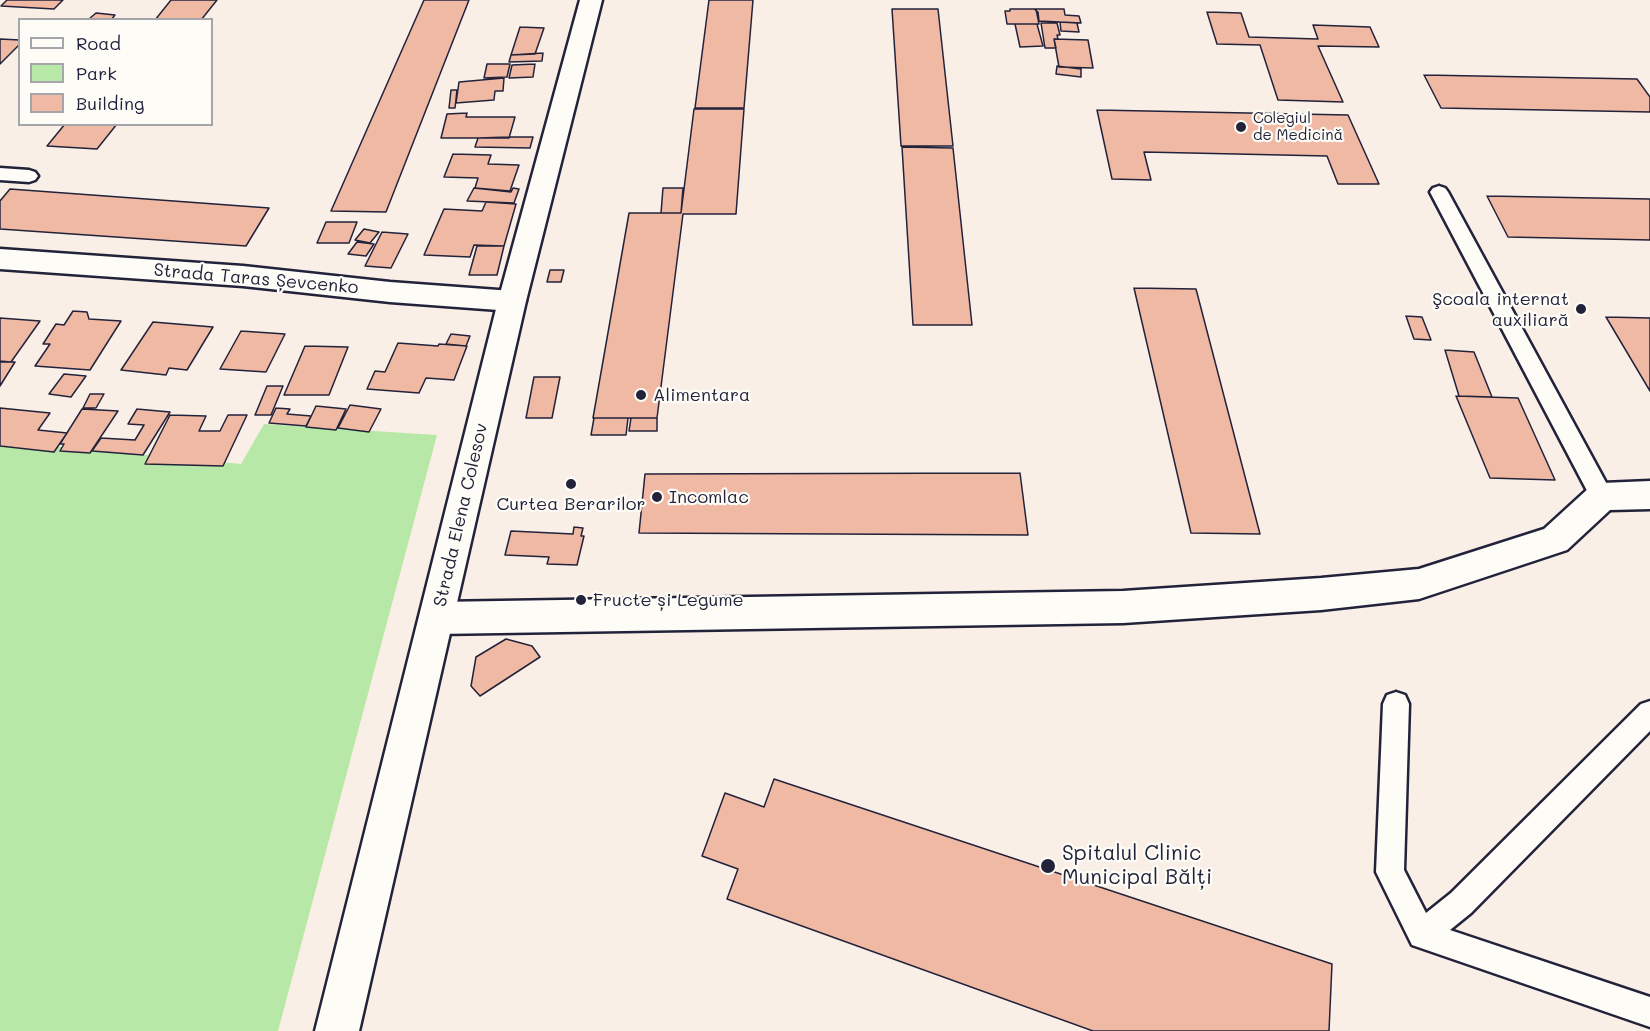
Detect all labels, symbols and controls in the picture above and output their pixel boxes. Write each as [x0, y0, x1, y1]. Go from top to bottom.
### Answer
legend [18, 18, 213, 126]
text: Road [76, 31, 121, 55]
text: Park [76, 61, 117, 85]
text: Building [76, 91, 144, 115]
place label: Colegiul de Medicină [1253, 109, 1343, 144]
marker: Colegiul de Medicină [1234, 120, 1248, 134]
street label: Strada Taras Șevcenko [153, 259, 359, 299]
place label: Şcoala internat auxiliară [1432, 288, 1569, 330]
marker: Şcoala internat auxiliară [1574, 302, 1588, 316]
place label: Alimentara [653, 384, 750, 406]
marker: Alimentara [634, 388, 648, 402]
street label: Strada Elena Colesov [429, 421, 493, 609]
marker: Curtea Berarilor [564, 477, 578, 491]
place label: Incomlac [669, 486, 749, 508]
marker: Incomlac [650, 490, 664, 504]
place label: Curtea Berarilor [496, 493, 646, 515]
place label: Fructe și Legume [593, 589, 744, 611]
marker: Fructe și Legume [574, 593, 588, 607]
place label: Spitalul Clinic Municipal Bălți [1062, 841, 1212, 891]
marker: Spitalul Clinic Municipal Bălți [1039, 857, 1057, 875]

